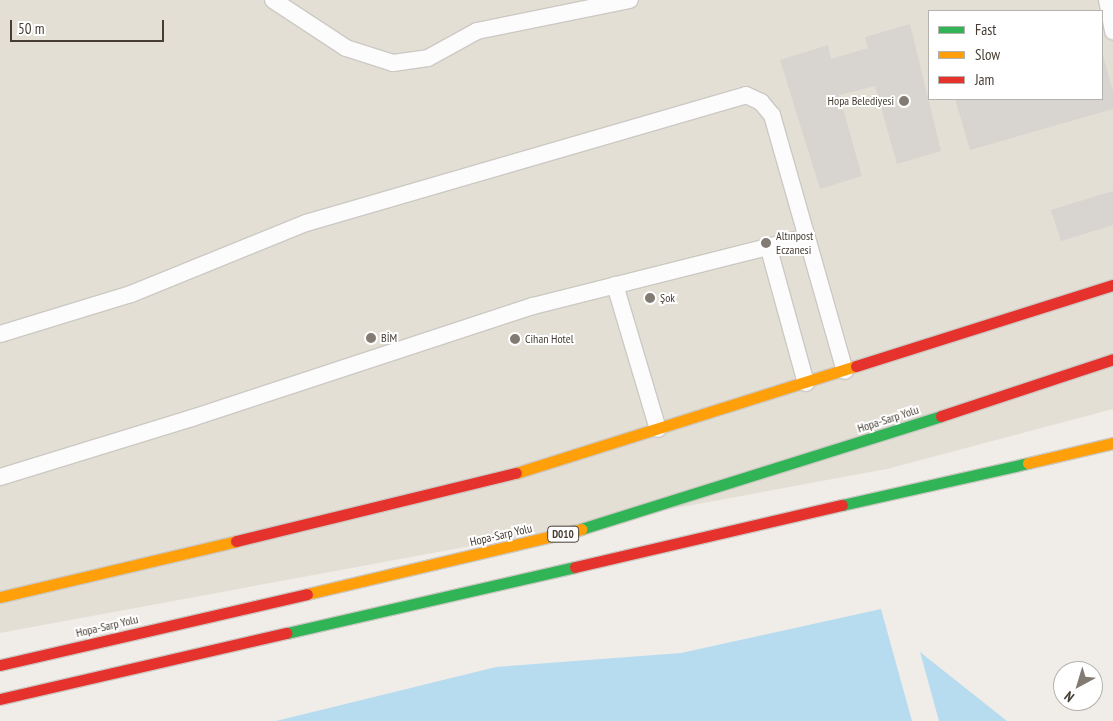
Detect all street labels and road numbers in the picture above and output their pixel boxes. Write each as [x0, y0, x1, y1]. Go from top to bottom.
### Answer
street label: Hopa-Sarp Yolu [855, 402, 921, 436]
street label: Hopa-Sarp Yolu [468, 521, 534, 549]
road number: D010 [547, 526, 579, 542]
street label: Hopa-Sarp Yolu [74, 612, 140, 640]

